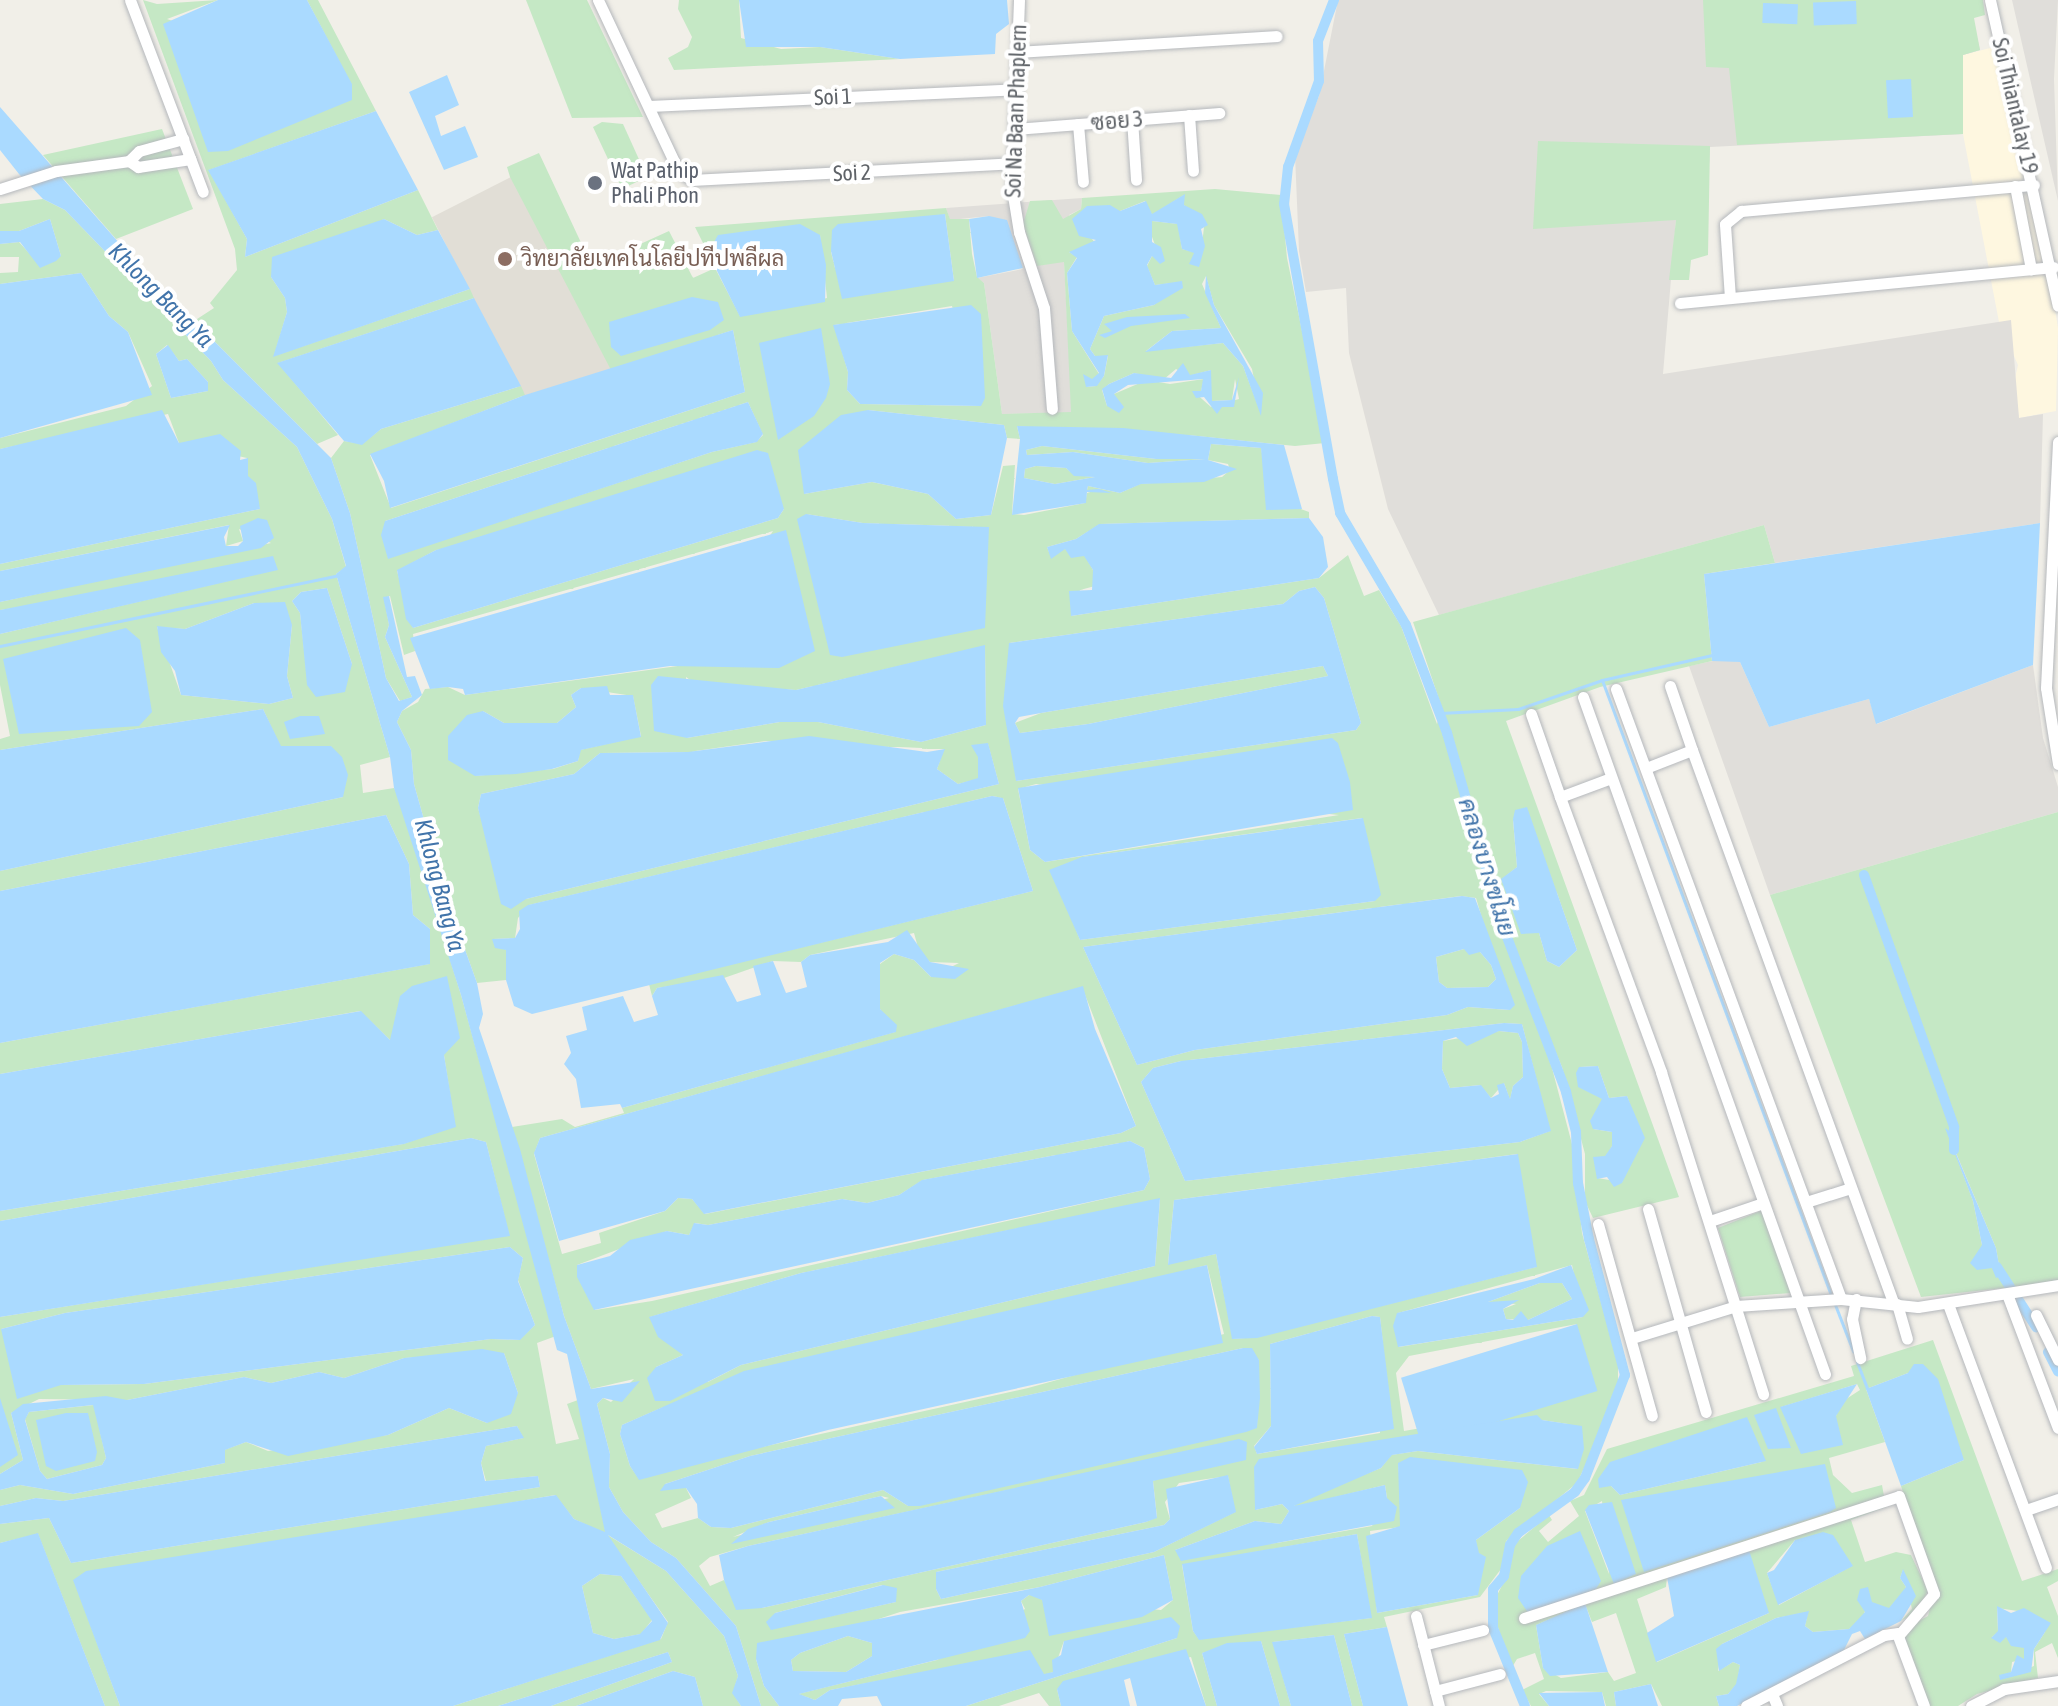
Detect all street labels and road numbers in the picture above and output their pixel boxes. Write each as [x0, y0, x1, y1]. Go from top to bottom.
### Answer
street label: Soi Na Baan Phaplern [1000, 24, 1032, 198]
street label: Soi Thiantalay 19 [1987, 35, 2043, 177]
street label: Soi 1 [813, 83, 853, 111]
street label: ซอย 3 [1090, 106, 1144, 136]
street label: Soi 2 [832, 159, 872, 187]

